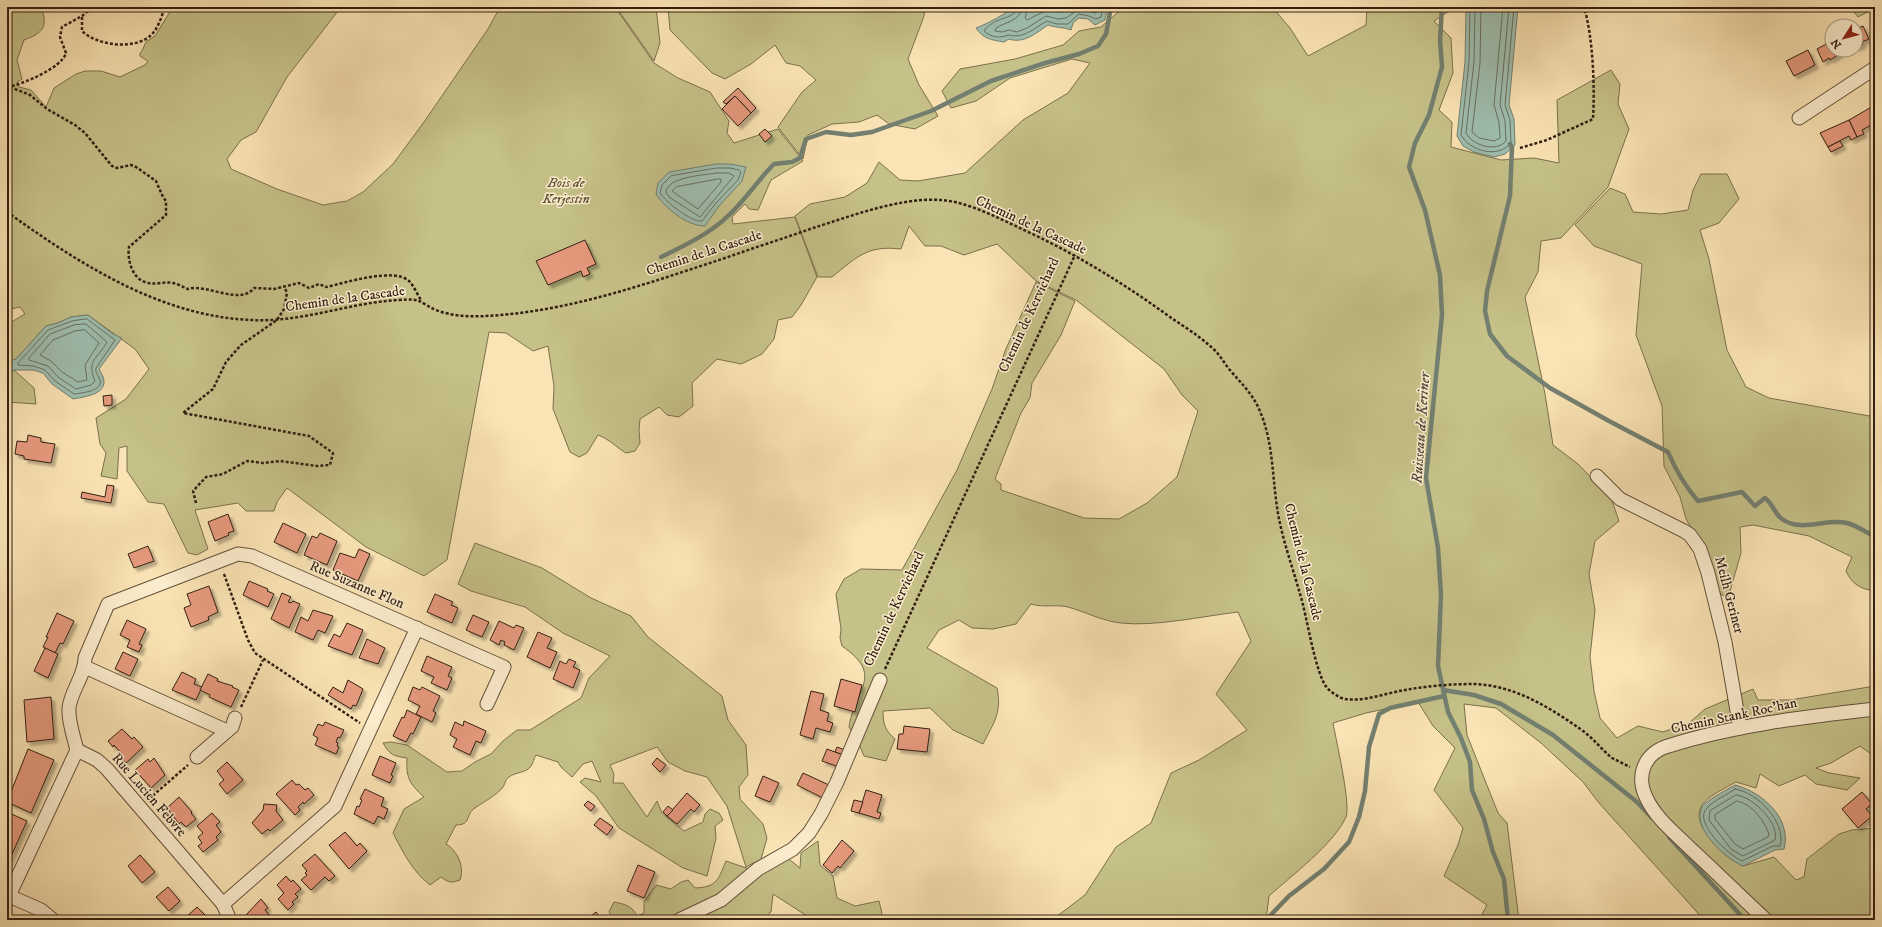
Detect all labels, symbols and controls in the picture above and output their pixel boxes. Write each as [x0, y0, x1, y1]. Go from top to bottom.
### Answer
north arrow [1824, 18, 1864, 58]
text: N [1828, 36, 1845, 51]
park label: Bois de Kerjestin [541, 174, 590, 208]
street label: Chemin de la Cascade [973, 191, 1090, 259]
street label: Chemin de la Cascade [644, 226, 764, 280]
street label: Chemin de Kervichard [994, 255, 1064, 375]
street label: Chemin de la Cascade [284, 282, 406, 316]
water label: Ruisseau de Keriner [1408, 370, 1434, 485]
street label: Chemin de la Cascade [1280, 501, 1326, 623]
street label: Chemin de Kervichard [859, 549, 929, 669]
street label: Meilh Geriner [1710, 554, 1748, 636]
street label: Rue Suzanne Flon [307, 557, 408, 613]
street label: Chemin Stank Roc'han [1669, 694, 1799, 738]
street label: Rue Lucien Febvre [108, 749, 190, 841]

